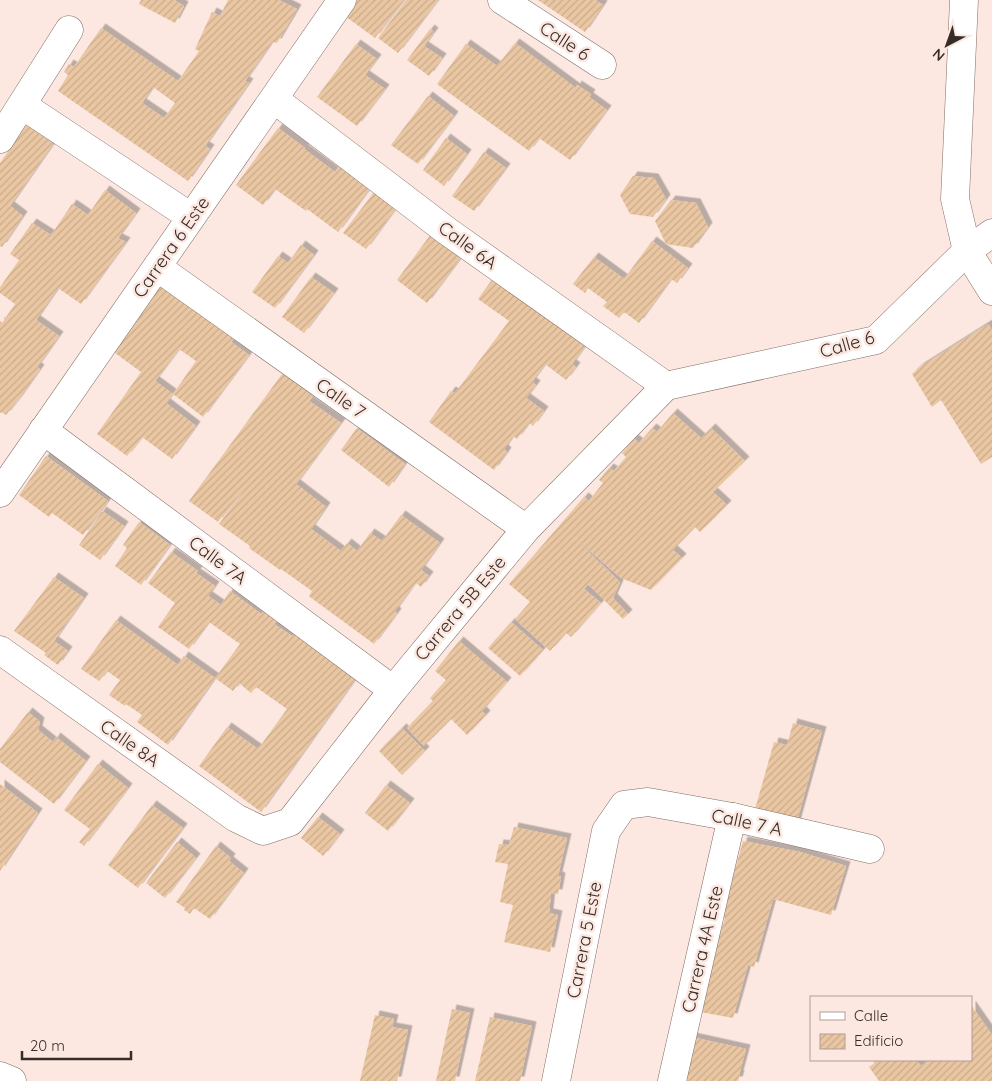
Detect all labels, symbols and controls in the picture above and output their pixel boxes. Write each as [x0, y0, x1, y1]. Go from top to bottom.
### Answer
street label: Calle 6 [535, 16, 595, 66]
north arrow [922, 20, 972, 70]
text: N [929, 45, 948, 65]
street label: Carrera 6 Este [128, 192, 214, 302]
street label: Calle 6A [434, 216, 502, 274]
street label: Calle 6 [817, 325, 877, 363]
street label: Calle 7 [312, 373, 370, 423]
street label: Calle 7A [184, 531, 252, 589]
street label: Carrera 5B Este [409, 551, 511, 665]
street label: Calle 8A [96, 714, 164, 772]
street label: Calle 7 A [710, 803, 785, 841]
street label: Carrera 5 Este [561, 880, 607, 1000]
street label: Carrera 4A Este [676, 883, 728, 1015]
legend [810, 996, 972, 1061]
text: Calle [854, 1006, 888, 1025]
scale bar [22, 1028, 131, 1060]
text: Edificio [854, 1031, 903, 1050]
text: 20 m [30, 1036, 65, 1055]

